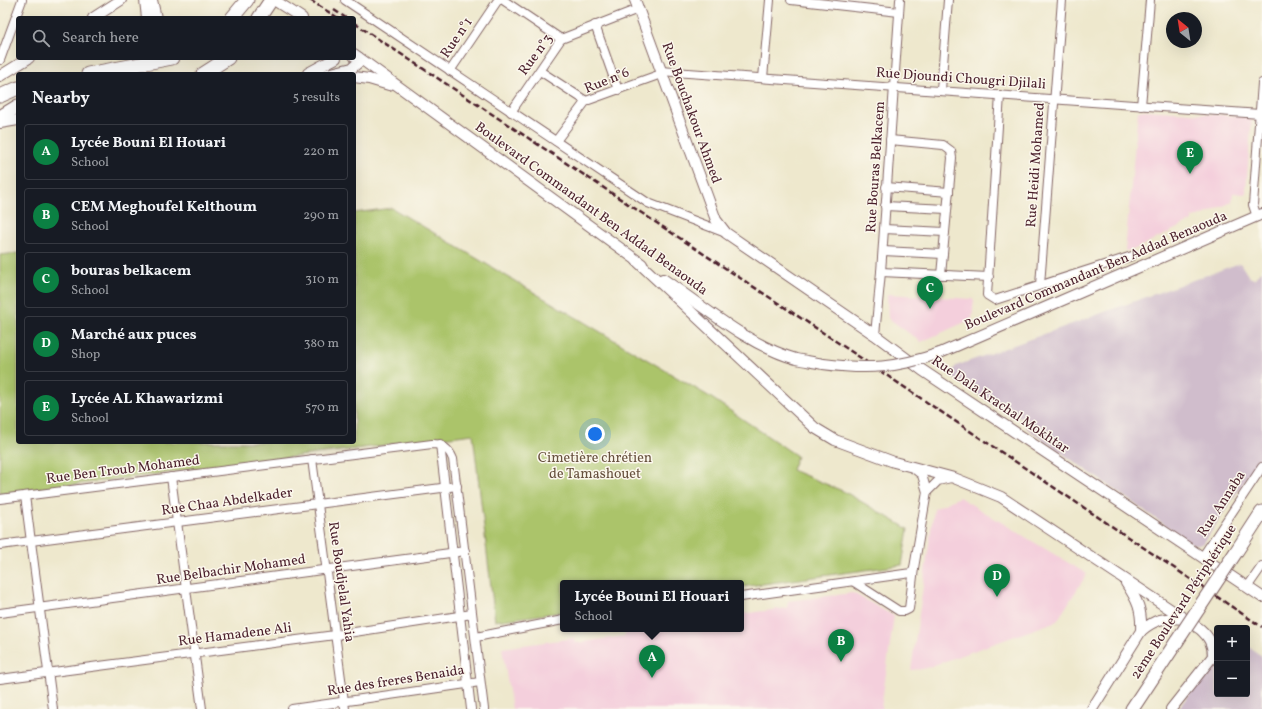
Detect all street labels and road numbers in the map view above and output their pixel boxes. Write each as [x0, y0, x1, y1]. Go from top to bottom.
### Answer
street label: Rue n°1 [436, 14, 478, 62]
street label: Rue n°3 [514, 30, 558, 80]
street label: Rue Bouchakour Ahmed [657, 40, 725, 186]
street label: Rue n°6 [582, 63, 632, 99]
street label: Rue Djoundi Chougri Djilali [875, 64, 1047, 94]
street label: Rue Bouras Belkacem [862, 100, 890, 234]
street label: Rue Heidi Mohamed [1022, 102, 1050, 228]
street label: Boulevard Commandant Ben Addad Benaouda [471, 118, 711, 300]
street label: Boulevard Commandant Ben Addad Benaouda [962, 207, 1230, 335]
street label: Rue Dala Krachal Mokhtar [927, 352, 1073, 458]
street label: Rue Ben Troub Mohamed [45, 451, 201, 489]
street label: Rue Annaba [1194, 467, 1250, 541]
street label: Rue Chaa Abdelkader [160, 483, 294, 521]
street label: Rue Boudjelal Yahia [323, 520, 359, 644]
street label: 2ème Boulevard Périphérique [1127, 520, 1242, 683]
street label: Rue Belbachir Mohamed [155, 550, 307, 590]
street label: Rue Hamadene Ali [177, 619, 293, 651]
street label: Rue des freres Benaida [326, 661, 466, 701]

